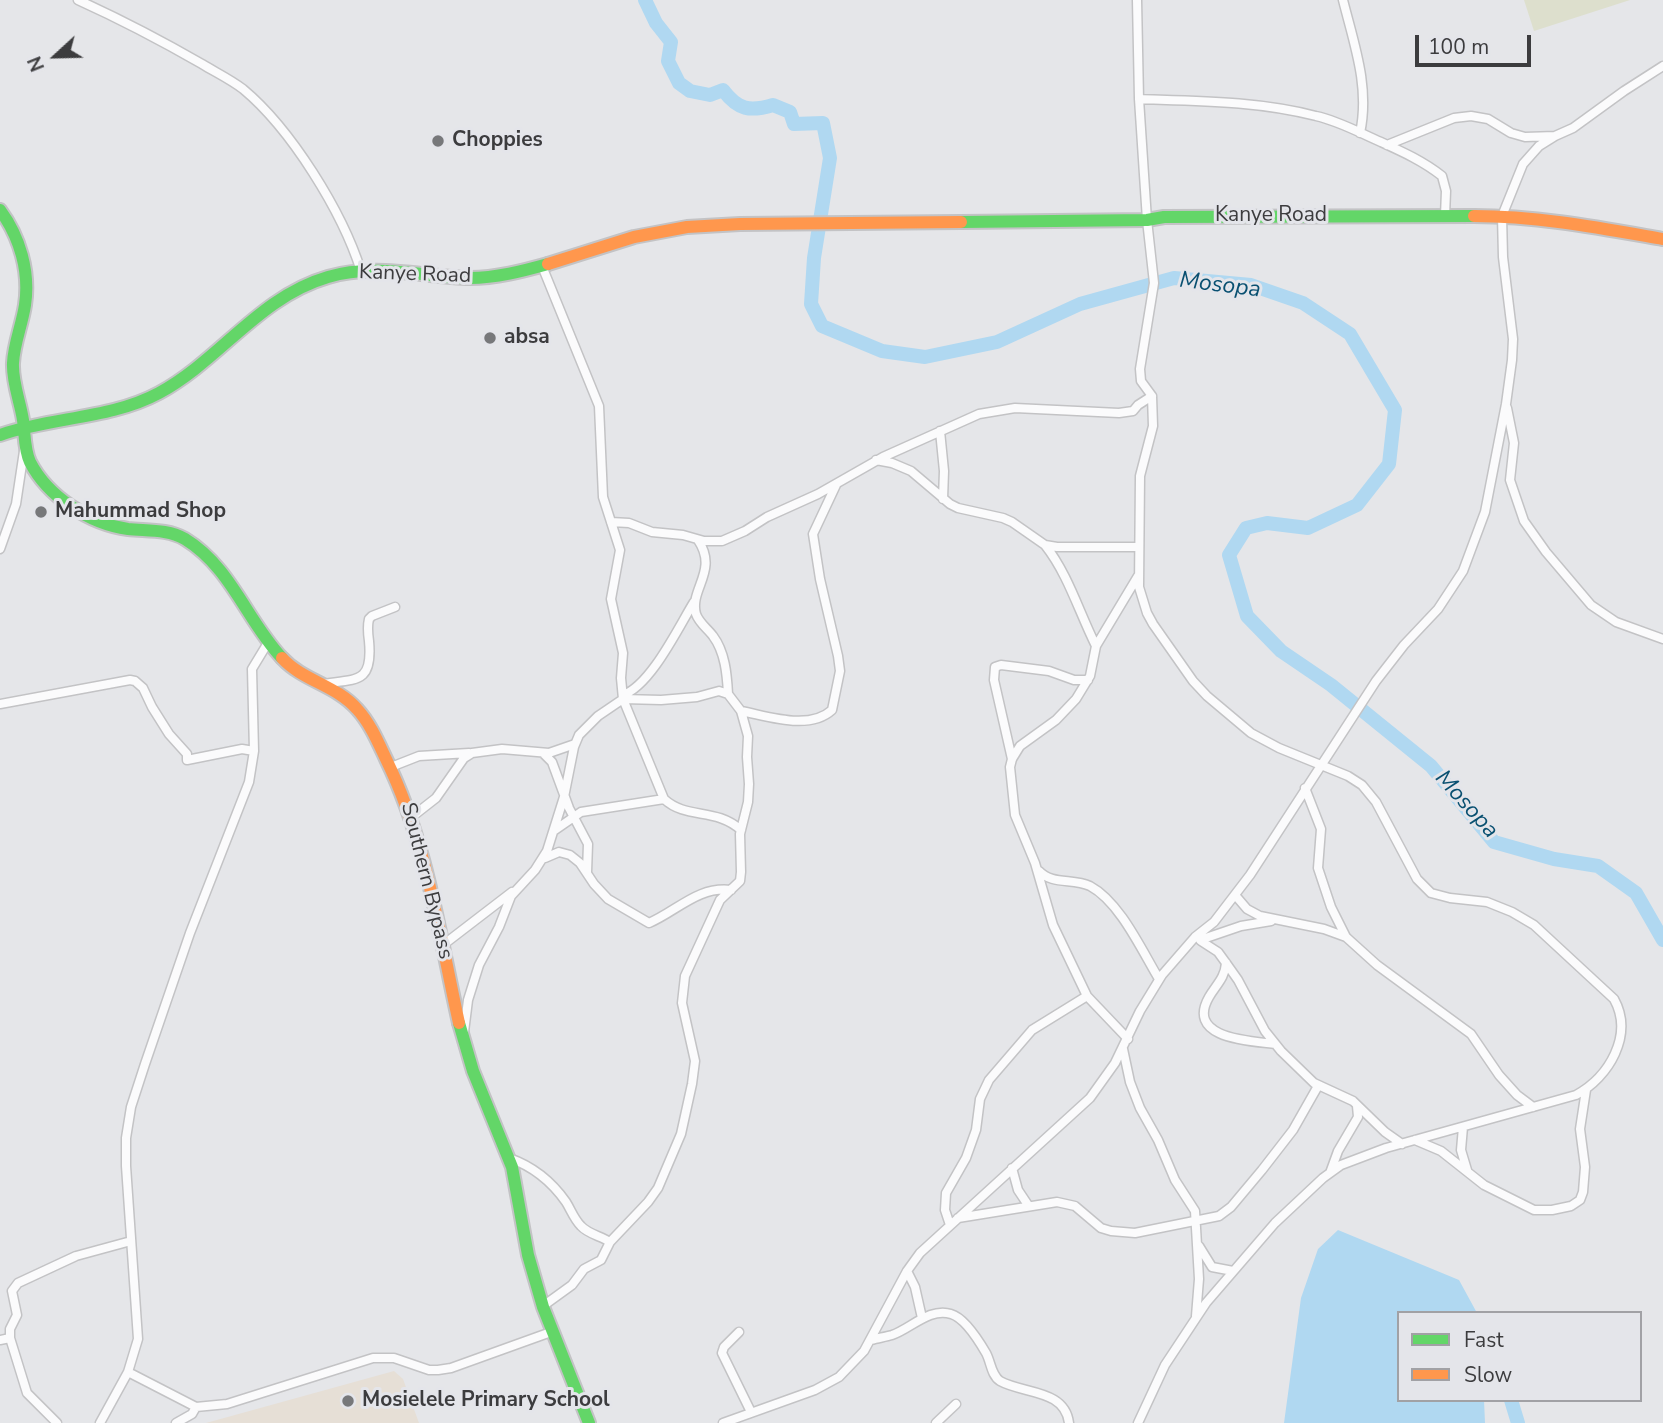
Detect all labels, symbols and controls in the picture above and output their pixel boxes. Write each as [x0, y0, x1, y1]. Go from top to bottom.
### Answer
north arrow [21, 21, 91, 91]
scale bar [1418, 21, 1534, 65]
text: 100 m [1428, 33, 1489, 61]
text: N [22, 52, 51, 75]
place label: Choppies [452, 128, 543, 154]
marker: Choppies [430, 133, 446, 149]
street label: Kanye Road [1215, 203, 1327, 229]
street label: Kanye Road [359, 260, 471, 290]
water label: Mosopa [1178, 267, 1262, 305]
place label: absa [504, 325, 550, 351]
marker: absa [482, 330, 498, 346]
place label: Mahummad Shop [55, 499, 226, 525]
marker: Mahummad Shop [33, 504, 49, 520]
water label: Mosopa [1428, 765, 1504, 845]
street label: Southern Bypass [394, 800, 458, 962]
legend [1397, 1311, 1642, 1402]
text: Fast [1464, 1326, 1504, 1354]
text: Slow [1464, 1361, 1512, 1389]
place label: Mosielele Primary School [362, 1388, 610, 1414]
marker: Mosielele Primary School [340, 1393, 356, 1409]

